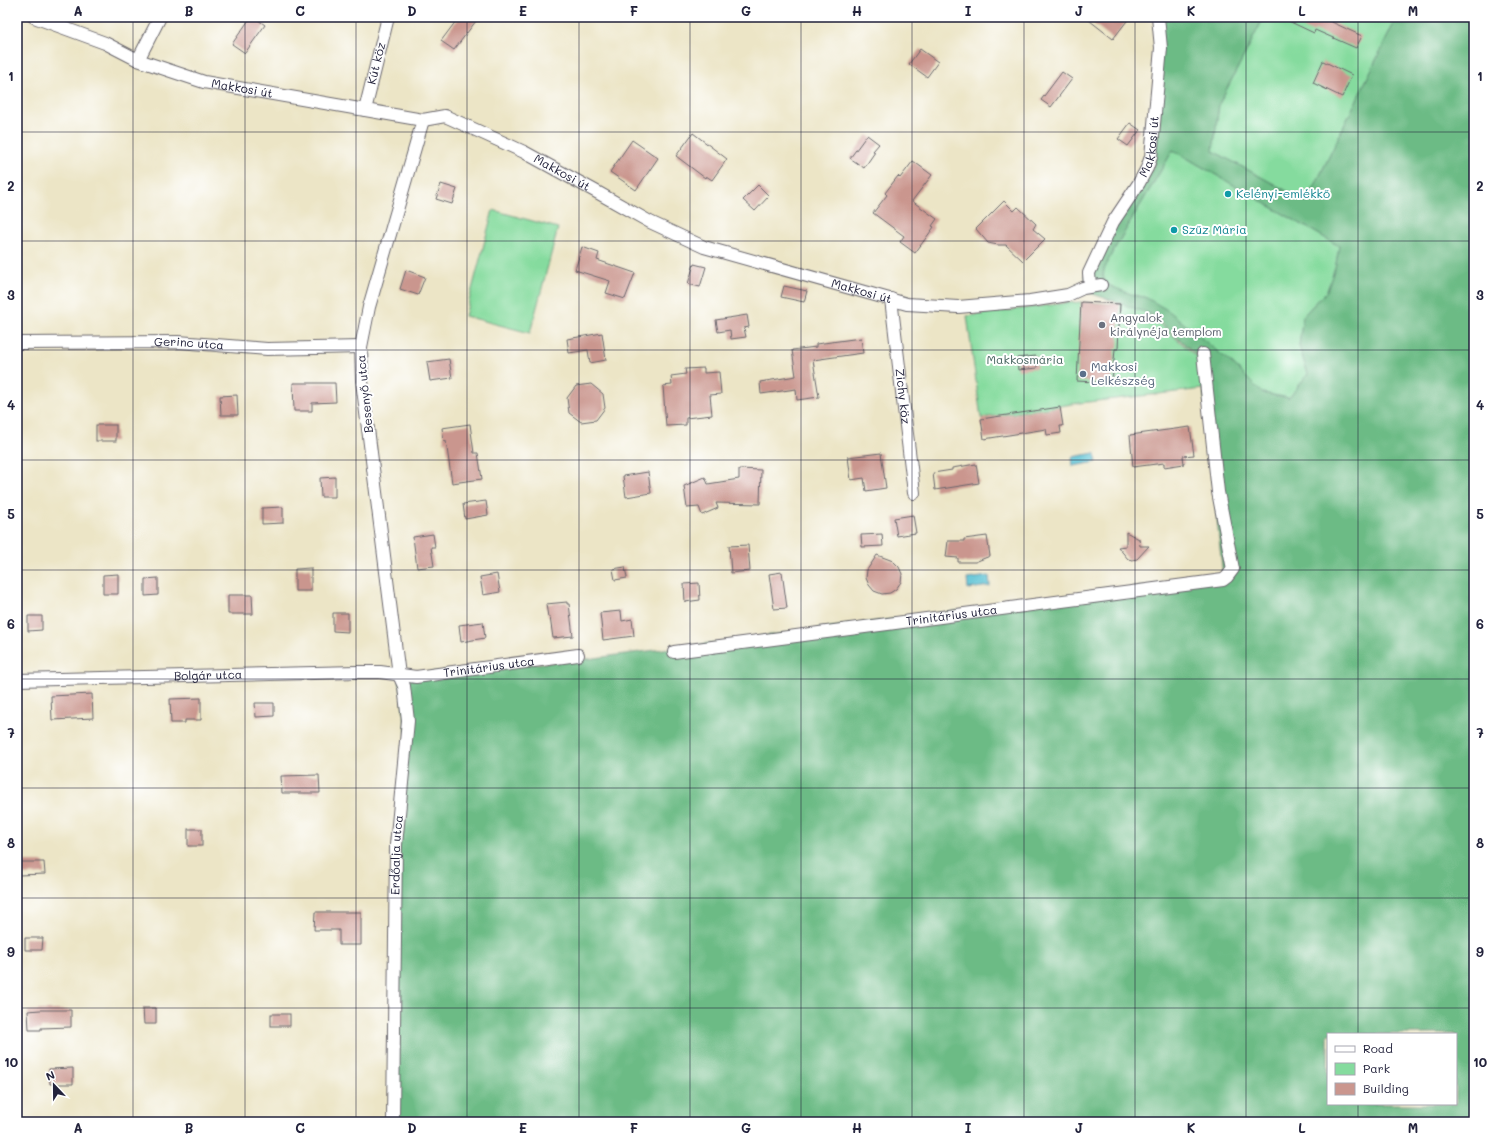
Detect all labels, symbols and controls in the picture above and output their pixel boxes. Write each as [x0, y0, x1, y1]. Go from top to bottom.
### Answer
text: A [73, 2, 83, 19]
text: B [185, 2, 194, 19]
text: C [295, 2, 305, 19]
text: D [407, 2, 417, 19]
text: E [519, 2, 527, 19]
text: F [630, 2, 638, 19]
text: G [741, 2, 751, 19]
text: H [852, 2, 862, 19]
text: I [965, 2, 972, 19]
text: J [1075, 2, 1083, 19]
text: K [1187, 2, 1196, 19]
text: L [1298, 2, 1306, 19]
text: M [1408, 2, 1418, 19]
street label: Kút köz [363, 40, 389, 86]
text: 1 [8, 67, 14, 84]
text: 1 [1477, 67, 1483, 84]
street label: Makkosi út [210, 74, 274, 101]
street label: Makkosi út [1135, 115, 1162, 180]
street label: Makkosi út [531, 150, 593, 194]
text: 2 [7, 177, 15, 194]
text: 2 [1476, 177, 1484, 194]
place label: Kelényi-emlékkő [1236, 185, 1330, 201]
marker: Kelényi-emlékkő [1223, 189, 1233, 199]
place label: Szűz Mária [1182, 221, 1247, 237]
marker: Szűz Mária [1169, 225, 1179, 235]
street label: Makkosi út [830, 274, 894, 306]
text: 3 [7, 286, 15, 303]
text: 3 [1476, 286, 1484, 303]
place label: Angyalok királynéja templom [1110, 309, 1222, 339]
marker: Angyalok királynéja templom [1097, 320, 1107, 330]
street label: Gerinc utca [154, 333, 225, 353]
park label: Makkosmária [987, 351, 1063, 367]
street label: Besenyő utca [352, 354, 376, 434]
place label: Makkosi Lelkészség [1091, 358, 1155, 388]
street label: Zichy köz [892, 368, 915, 425]
marker: Makkosi Lelkészség [1078, 369, 1088, 379]
text: 4 [7, 396, 15, 413]
text: 4 [1476, 396, 1484, 413]
text: 5 [7, 505, 15, 522]
text: 5 [1476, 505, 1484, 522]
street label: Trinitárius utca [905, 601, 998, 629]
text: 6 [7, 615, 15, 632]
text: 6 [1476, 615, 1484, 632]
street label: Trinitárius utca [442, 652, 535, 680]
street label: Bolgár utca [174, 666, 242, 683]
text: 7 [7, 724, 15, 741]
text: 7 [1476, 724, 1484, 741]
street label: Erdőalja utca [386, 814, 406, 895]
text: 8 [7, 834, 15, 851]
text: 8 [1476, 834, 1484, 851]
text: 9 [7, 943, 15, 960]
text: 9 [1476, 943, 1484, 960]
legend [1327, 1033, 1457, 1105]
text: Road [1363, 1040, 1393, 1056]
text: 10 [4, 1053, 18, 1070]
text: 10 [1473, 1053, 1487, 1070]
text: Park [1363, 1060, 1390, 1076]
north arrow [34, 1065, 74, 1105]
text: N [43, 1067, 57, 1084]
text: Building [1363, 1080, 1409, 1096]
text: A [73, 1119, 83, 1136]
text: B [185, 1119, 194, 1136]
text: C [295, 1119, 305, 1136]
text: D [407, 1119, 417, 1136]
text: E [519, 1119, 527, 1136]
text: F [630, 1119, 638, 1136]
text: G [741, 1119, 751, 1136]
text: H [852, 1119, 862, 1136]
text: I [965, 1119, 972, 1136]
text: J [1075, 1119, 1083, 1136]
text: K [1187, 1119, 1196, 1136]
text: L [1298, 1119, 1306, 1136]
text: M [1408, 1119, 1418, 1136]

